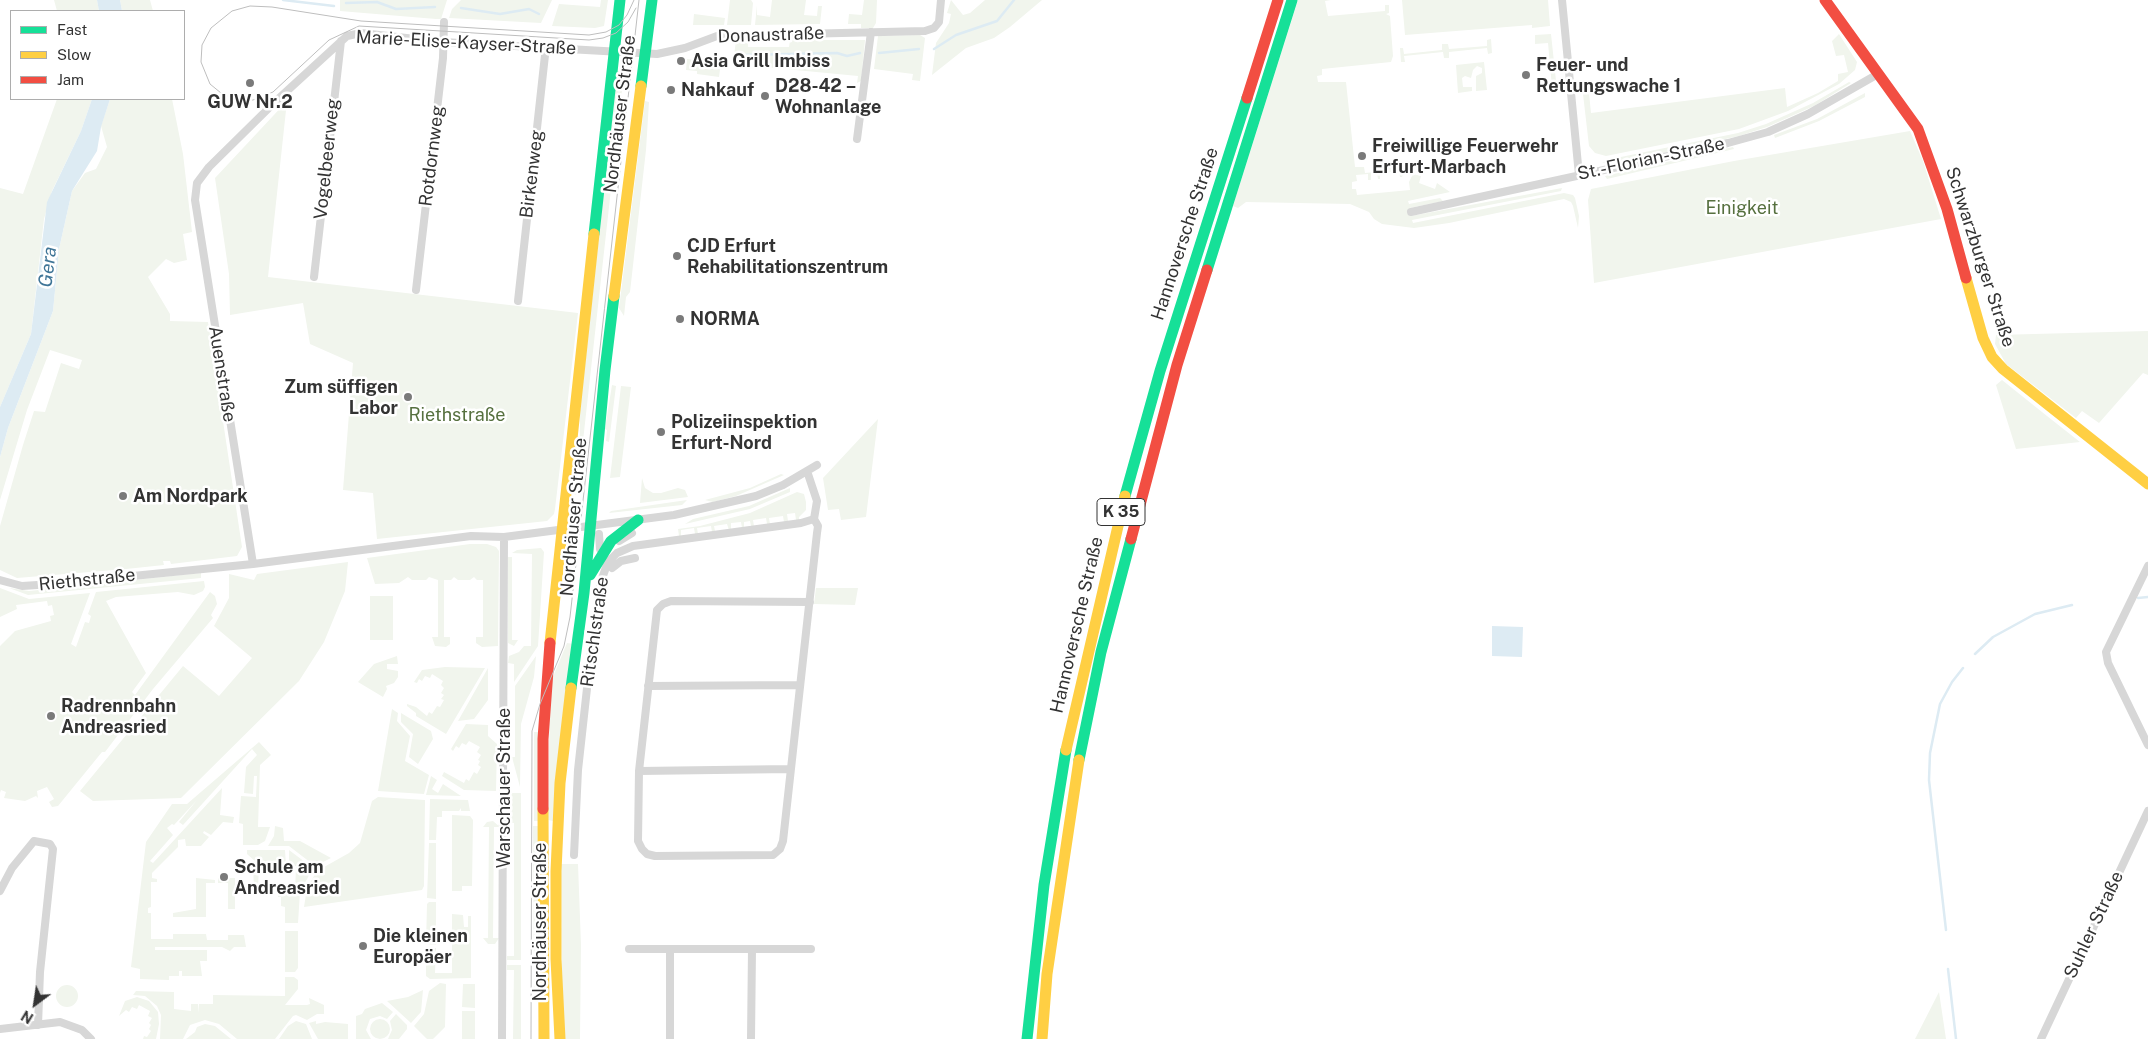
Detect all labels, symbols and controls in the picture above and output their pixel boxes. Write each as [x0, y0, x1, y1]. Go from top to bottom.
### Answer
legend [10, 10, 185, 100]
text: Fast [57, 21, 87, 38]
street label: Donaustraße [717, 22, 825, 48]
street label: Marie-Elise-Kayser-Straße [355, 26, 577, 60]
street label: Nordhäuser Straße [600, 34, 640, 194]
text: Slow [57, 46, 91, 63]
place label: Asia Grill Imbiss [691, 50, 830, 72]
place label: Feuer- und Rettungswache 1 [1536, 54, 1681, 96]
marker: Asia Grill Imbiss [675, 55, 687, 67]
marker: Feuer- und Rettungswache 1 [1520, 69, 1532, 81]
text: Jam [57, 71, 84, 88]
place label: D28-42 – Wohnanlage [775, 75, 881, 118]
marker: GUW Nr.2 [244, 77, 256, 89]
place label: Nahkauf [681, 79, 754, 101]
marker: Nahkauf [665, 84, 677, 96]
marker: D28-42 – Wohnanlage [759, 90, 771, 102]
place label: GUW Nr.2 [207, 91, 293, 113]
street label: Vogelbeerweg [310, 97, 344, 221]
street label: Rotdornweg [415, 104, 449, 208]
street label: Birkenweg [516, 129, 548, 219]
street label: St.-Florian-Straße [1575, 133, 1727, 185]
place label: Freiwillige Feuerwehr Erfurt-Marbach [1372, 135, 1558, 178]
street label: Hannoversche Straße [1147, 145, 1223, 323]
marker: Freiwillige Feuerwehr Erfurt-Marbach [1356, 150, 1368, 162]
street label: Schwarzburger Straße [1941, 164, 2019, 350]
park label: Einigkeit [1706, 197, 1778, 219]
place label: CJD Erfurt Rehabilitationszentrum [687, 235, 888, 278]
water label: Gera [34, 245, 62, 289]
marker: CJD Erfurt Rehabilitationszentrum [671, 250, 683, 262]
place label: NORMA [690, 308, 760, 330]
marker: NORMA [674, 313, 686, 325]
street label: Auenstraße [204, 324, 240, 424]
place label: Zum süffigen Labor [284, 376, 398, 418]
marker: Zum süffigen Labor [402, 391, 414, 403]
park label: Riethstraße [409, 404, 505, 426]
place label: Polizeiinspektion Erfurt-Nord [671, 411, 818, 454]
marker: Polizeiinspektion Erfurt-Nord [655, 426, 667, 438]
street label: Nordhäuser Straße [556, 437, 592, 597]
place label: Am Nordpark [133, 485, 248, 507]
marker: Am Nordpark [117, 490, 129, 502]
road number: K 35 [1097, 498, 1145, 526]
street label: Hannoversche Straße [1046, 535, 1108, 715]
street label: Riethstraße [38, 564, 136, 596]
street label: Ritschlstraße [577, 575, 613, 689]
place label: Radrennbahn Andreasried [61, 695, 176, 738]
street label: Warschauer Straße [493, 708, 515, 868]
marker: Radrennbahn Andreasried [45, 710, 57, 722]
street label: Nordhäuser Straße [529, 842, 551, 1002]
place label: Schule am Andreasried [234, 856, 340, 899]
street label: Suhler Straße [2060, 868, 2128, 982]
marker: Schule am Andreasried [218, 871, 230, 883]
place label: Die kleinen Europäer [373, 925, 468, 968]
marker: Die kleinen Europäer [357, 940, 369, 952]
north arrow [10, 979, 60, 1029]
text: N [18, 1007, 36, 1027]

